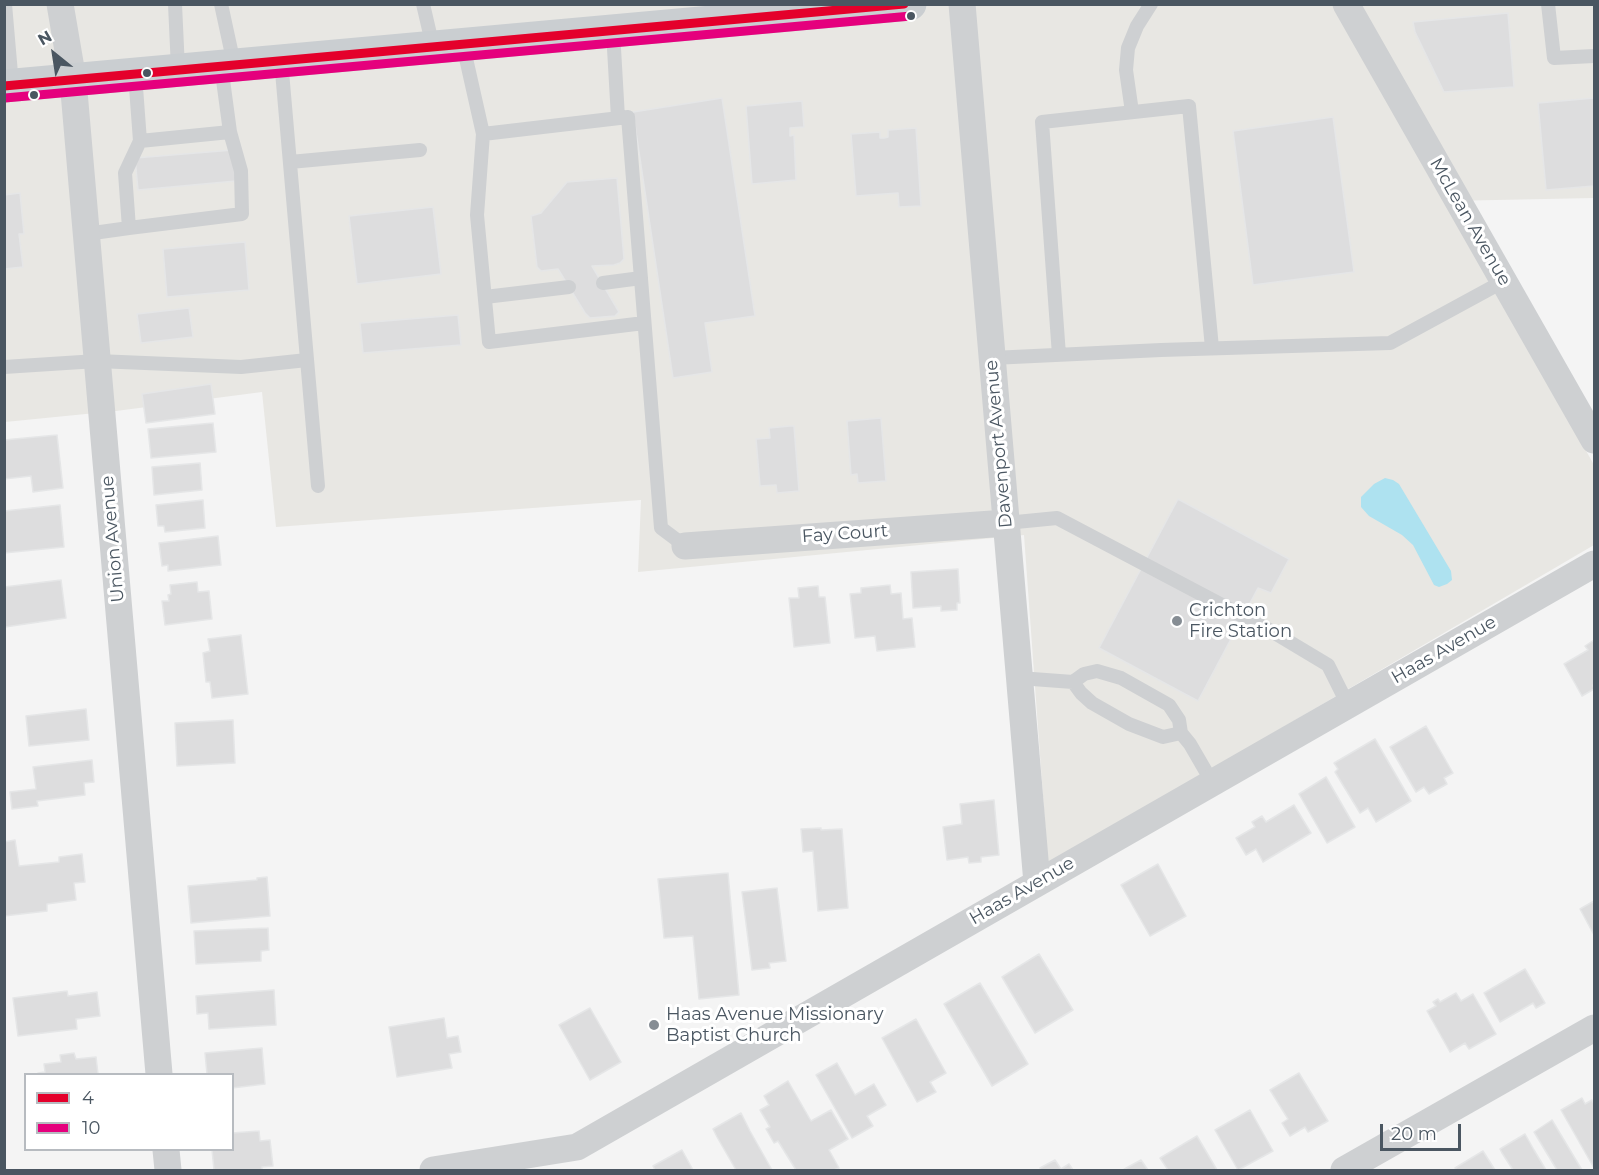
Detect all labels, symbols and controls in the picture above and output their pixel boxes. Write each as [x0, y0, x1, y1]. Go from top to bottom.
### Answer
unlabelled marker [905, 10, 917, 22]
north arrow [24, 24, 84, 84]
text: N [34, 27, 55, 49]
unlabelled marker [141, 67, 153, 79]
unlabelled marker [28, 89, 40, 101]
street label: McLean Avenue [1425, 154, 1515, 290]
street label: Davenport Avenue [981, 359, 1017, 529]
street label: Union Avenue [97, 475, 129, 603]
street label: Fay Court [801, 520, 889, 548]
place label: Crichton Fire Station [1189, 600, 1292, 642]
street label: Haas Avenue [1388, 611, 1500, 689]
marker: Crichton Fire Station [1170, 614, 1184, 628]
street label: Haas Avenue [966, 852, 1078, 930]
place label: Haas Avenue Missionary Baptist Church [666, 1004, 883, 1046]
marker: Haas Avenue Missionary Baptist Church [647, 1018, 661, 1032]
legend [24, 1073, 234, 1151]
text: 4 [82, 1087, 94, 1109]
scale bar [1383, 1112, 1464, 1150]
text: 10 [82, 1117, 100, 1139]
text: 20 m [1391, 1123, 1437, 1145]

